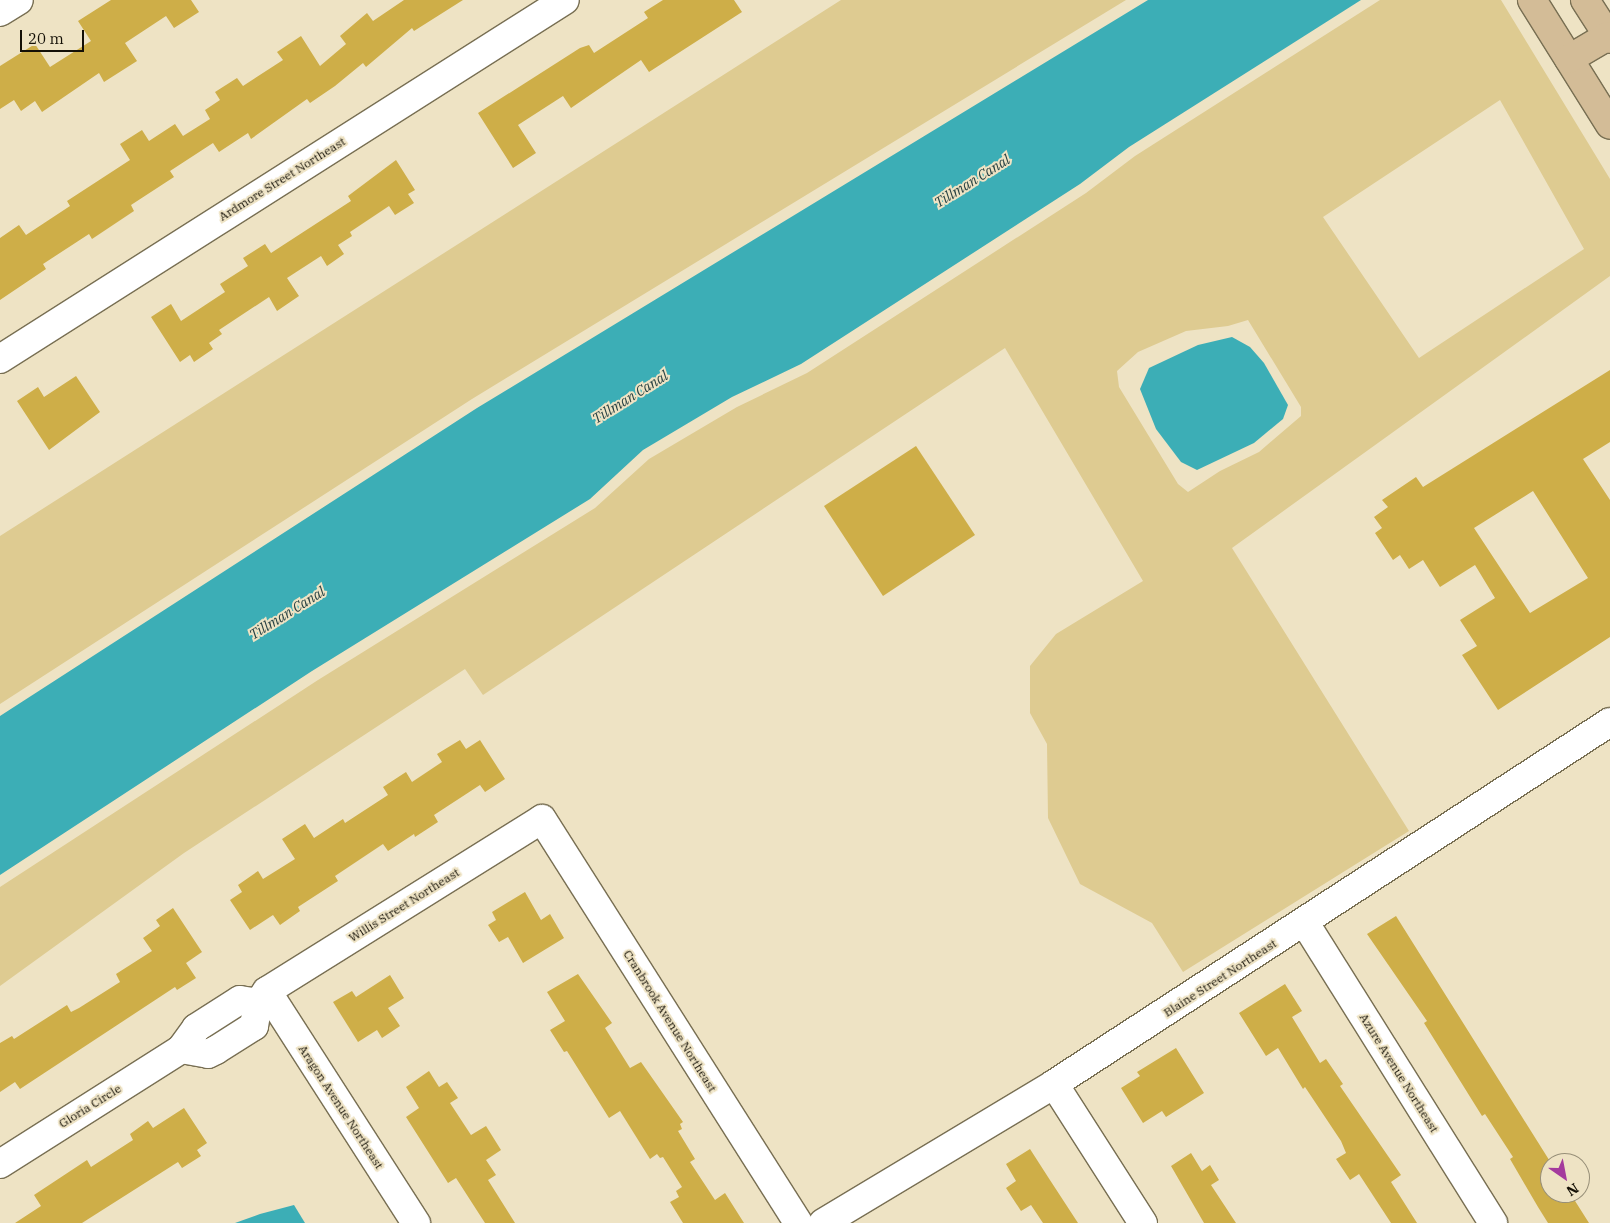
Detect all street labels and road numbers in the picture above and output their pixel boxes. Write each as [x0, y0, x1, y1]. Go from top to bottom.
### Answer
street label: Ardmore Street Northeast [216, 134, 348, 224]
street label: Willis Street Northeast [346, 865, 462, 945]
street label: Blaine Street Northeast [1161, 936, 1279, 1020]
street label: Cranbrook Avenue Northeast [620, 947, 720, 1095]
street label: Azure Avenue Northeast [1356, 1011, 1442, 1135]
street label: Aragon Avenue Northeast [295, 1042, 387, 1172]
street label: Gloria Circle [56, 1081, 124, 1131]

